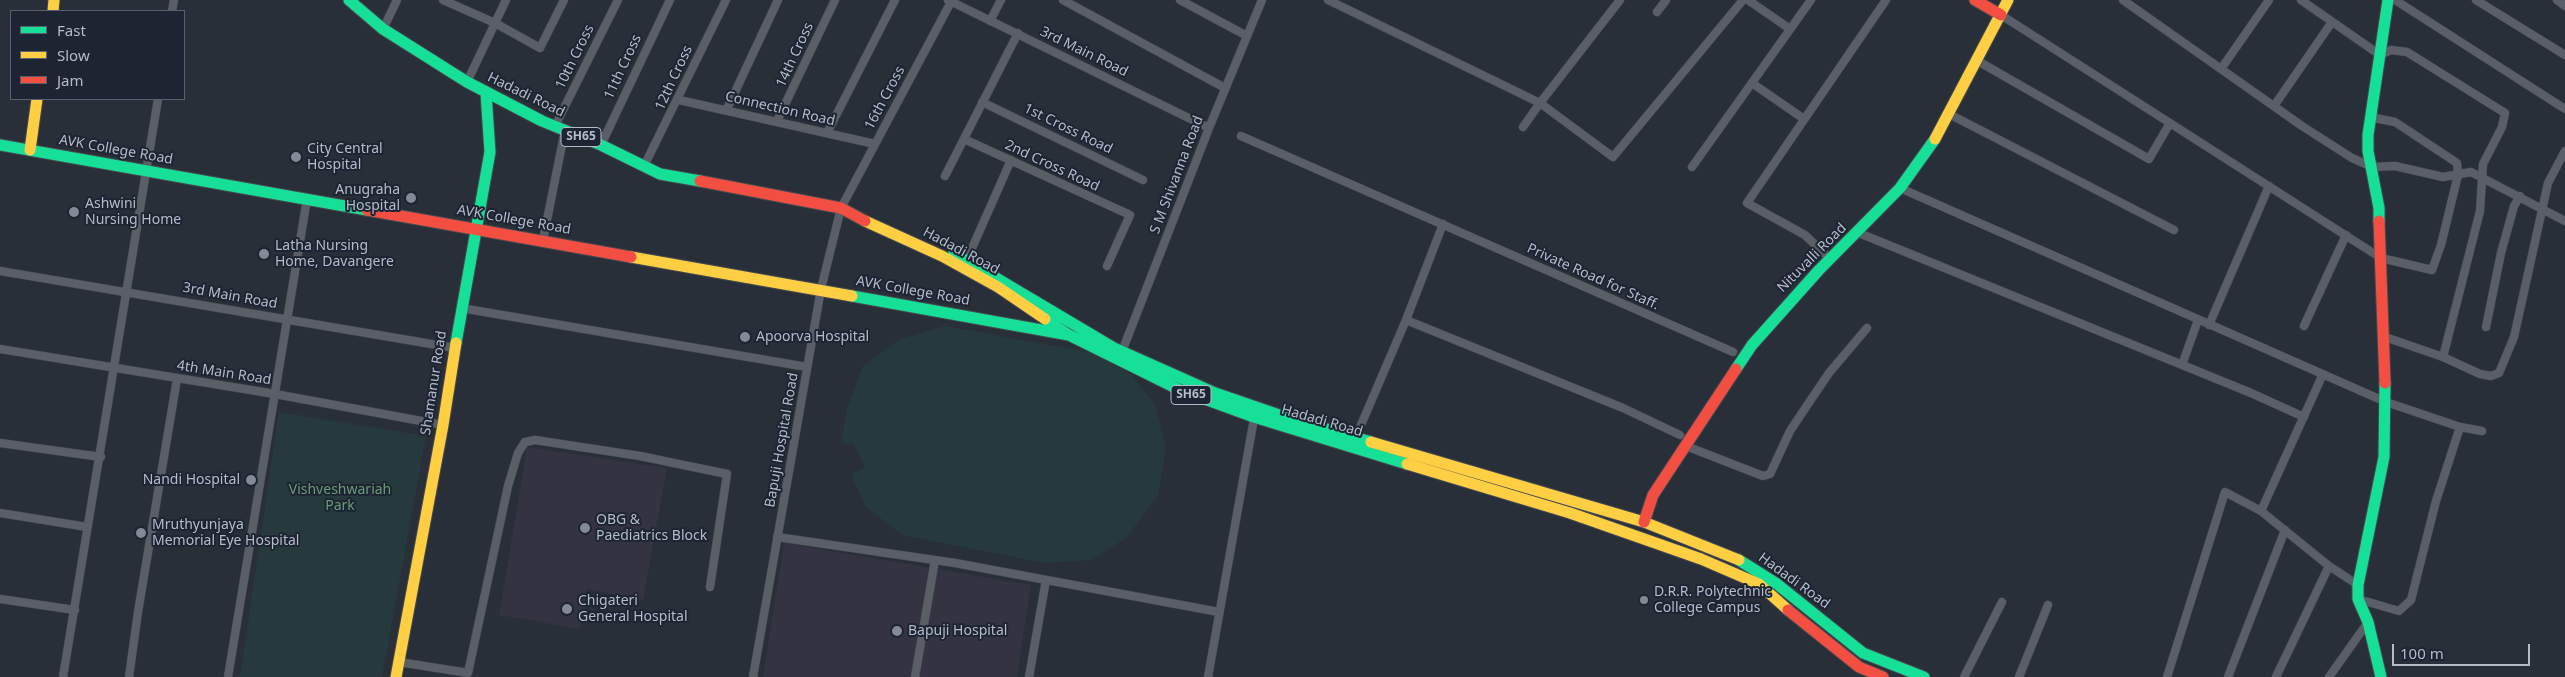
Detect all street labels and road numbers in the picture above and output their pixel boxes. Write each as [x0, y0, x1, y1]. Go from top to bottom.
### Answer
street label: 14th Cross [773, 20, 817, 90]
street label: 10th Cross [552, 22, 598, 92]
street label: 3rd Main Road [1037, 23, 1131, 81]
street label: 11th Cross [601, 32, 645, 102]
street label: 12th Cross [652, 43, 696, 113]
street label: 16th Cross [861, 63, 909, 133]
street label: Hadadi Road [484, 69, 568, 121]
street label: Connection Road [723, 88, 837, 130]
street label: 1st Cross Road [1021, 100, 1115, 158]
street label: S M Shivanna Road [1147, 114, 1207, 236]
road number: SH65 [561, 128, 601, 146]
street label: AVK College Road [58, 132, 174, 168]
street label: 2nd Cross Road [1002, 137, 1102, 195]
street label: AVK College Road [456, 202, 572, 238]
street label: Nituvalli Road [1774, 220, 1850, 296]
street label: Hadadi Road [920, 224, 1002, 278]
street label: Private Road for Staff. [1524, 240, 1662, 314]
street label: AVK College Road [855, 273, 971, 309]
street label: 3rd Main Road [181, 279, 279, 313]
street label: Shamanur Road [417, 330, 451, 436]
street label: 4th Main Road [176, 357, 272, 389]
street label: Bapuji Hospital Road [762, 371, 802, 509]
road number: SH65 [1171, 386, 1211, 404]
street label: Hadadi Road [1279, 401, 1365, 441]
street label: Hadadi Road [1755, 549, 1833, 613]

